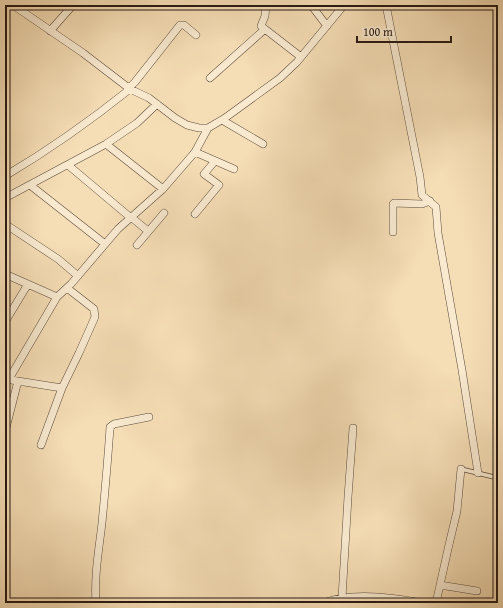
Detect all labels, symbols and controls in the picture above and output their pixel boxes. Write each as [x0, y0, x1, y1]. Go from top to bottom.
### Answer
scale bar [357, 18, 451, 44]
text: 100 m [363, 23, 393, 40]

